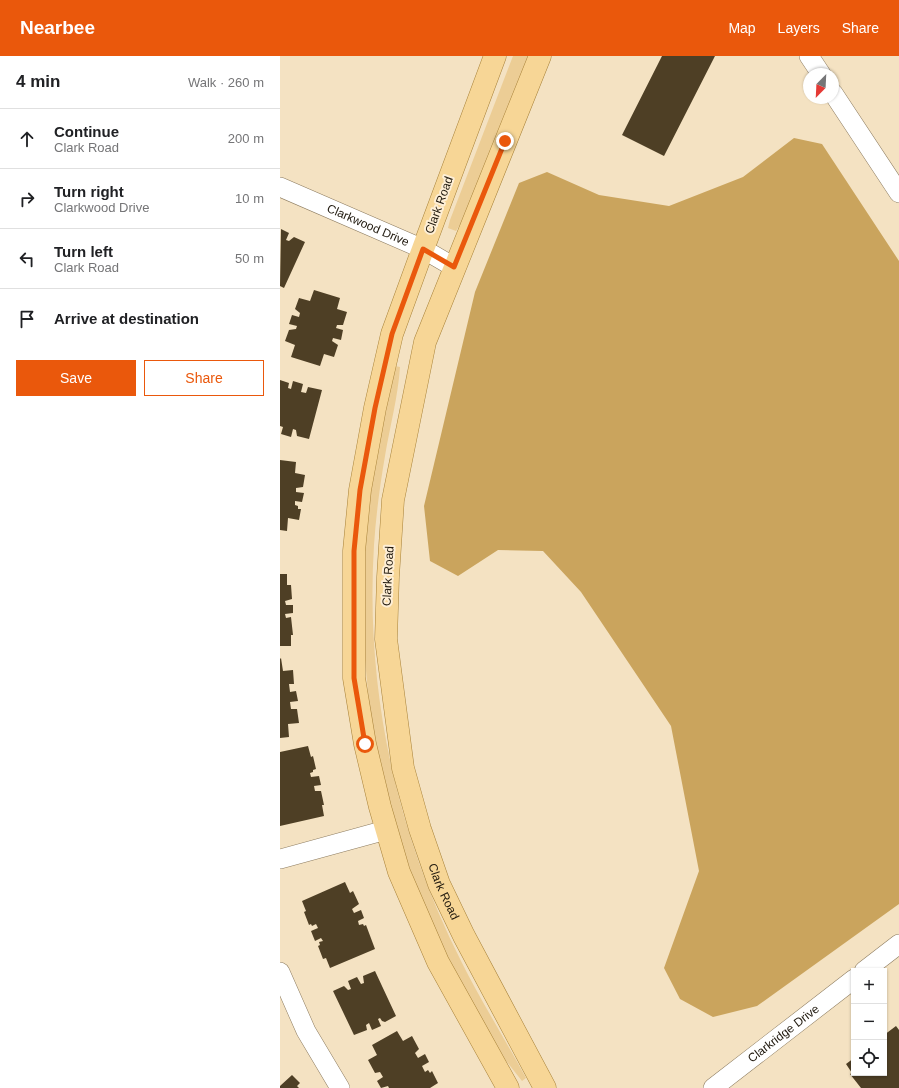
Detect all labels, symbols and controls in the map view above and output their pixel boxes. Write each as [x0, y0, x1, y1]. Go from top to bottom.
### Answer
text: Nearbee [20, 17, 95, 38]
text: Map [728, 20, 756, 36]
text: Layers [778, 20, 820, 36]
text: Share [842, 20, 879, 36]
north arrow [803, 68, 839, 104]
text: 4 min [16, 72, 60, 91]
text: Walk · 260 m [188, 75, 264, 90]
text: Continue [54, 123, 119, 140]
icon: ahead [16, 128, 38, 150]
text: 200 m [228, 131, 264, 146]
route end [496, 132, 514, 150]
text: Clark Road [54, 140, 119, 155]
street label: Clark Road [422, 174, 456, 236]
text: Turn right [54, 183, 124, 200]
icon: right [16, 188, 38, 210]
text: 10 m [235, 191, 264, 206]
text: Clarkwood Drive [54, 200, 149, 215]
street label: Clarkwood Drive [325, 201, 412, 249]
text: Turn left [54, 243, 113, 260]
icon: left [16, 248, 38, 270]
text: 50 m [235, 251, 264, 266]
text: Clark Road [54, 260, 119, 275]
icon: arrive [16, 308, 38, 330]
text: Arrive at destination [54, 310, 199, 327]
button: Save [16, 360, 136, 396]
button: Share [144, 360, 264, 396]
street label: Clark Road [379, 546, 397, 606]
route start [356, 735, 374, 753]
street label: Clark Road [425, 862, 462, 922]
map controls [851, 968, 887, 1076]
button: + [851, 968, 887, 1004]
street label: Clarkridge Drive [745, 1001, 822, 1065]
button: − [851, 1004, 887, 1040]
button: locate [851, 1040, 887, 1076]

